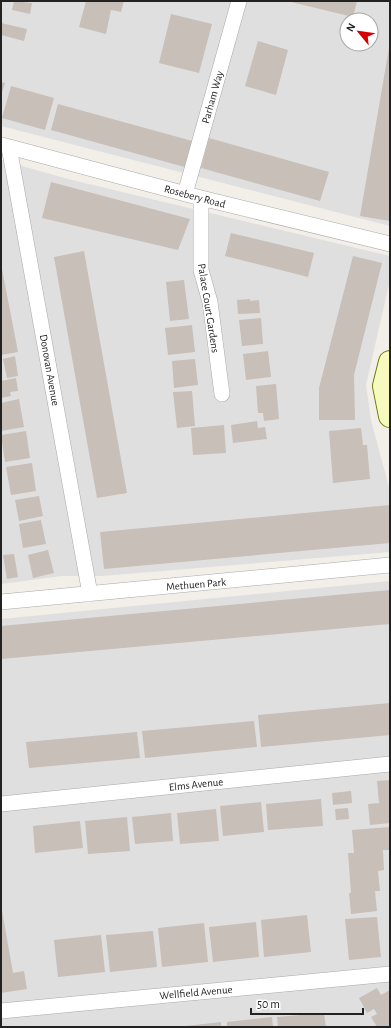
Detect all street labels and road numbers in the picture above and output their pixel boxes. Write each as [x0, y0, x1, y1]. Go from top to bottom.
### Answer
street label: Parham Way [200, 69, 225, 125]
street label: Rosebery Road [163, 183, 227, 210]
street label: Palace Court Gardens [196, 263, 221, 354]
street label: Donovan Avenue [38, 334, 61, 407]
street label: Methuen Park [166, 576, 226, 593]
street label: Elms Avenue [168, 776, 224, 793]
street label: Wellfield Avenue [159, 984, 233, 1001]

